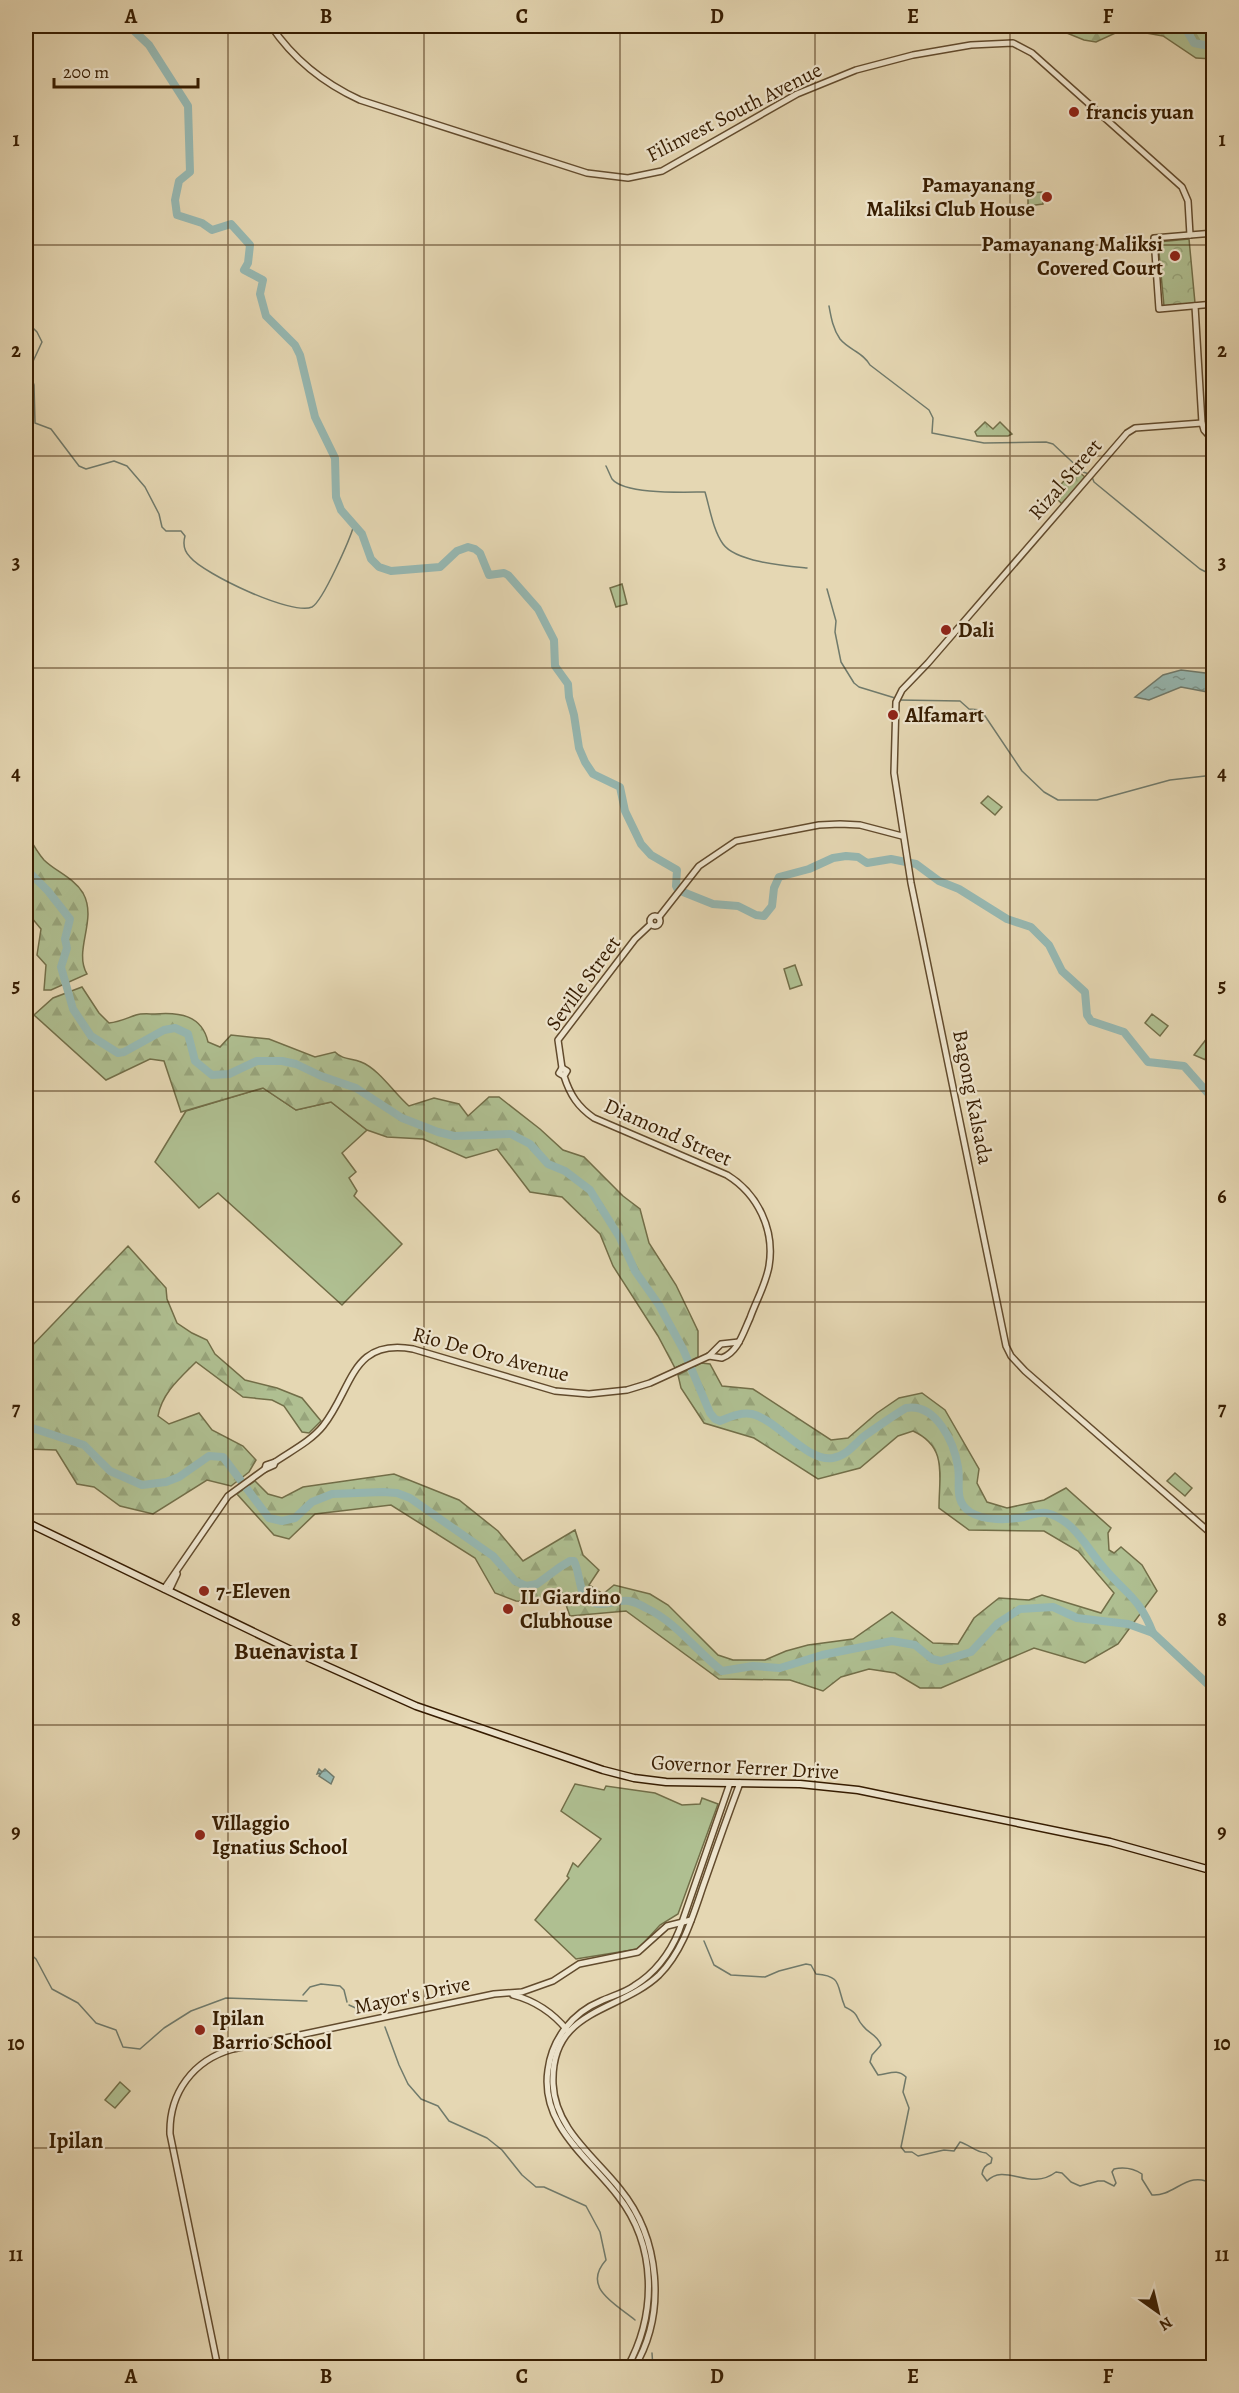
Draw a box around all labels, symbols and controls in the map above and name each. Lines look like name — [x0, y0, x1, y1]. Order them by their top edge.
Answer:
text: A — [124, 3, 138, 30]
text: B — [320, 3, 332, 30]
text: C — [516, 3, 528, 30]
text: D — [710, 3, 724, 30]
text: E — [907, 3, 919, 30]
text: F — [1103, 3, 1114, 30]
scale bar — [54, 51, 198, 89]
street label: Filinvest South Avenue — [641, 56, 827, 168]
text: 200 m — [63, 60, 109, 84]
place label: francis yuan — [1086, 98, 1194, 126]
marker: francis yuan — [1067, 105, 1081, 119]
text: 1 — [12, 126, 20, 153]
text: 1 — [1218, 126, 1226, 153]
place label: Pamayanang Maliksi Club House — [866, 171, 1035, 223]
marker: Pamayanang Maliksi Club House — [1040, 190, 1054, 204]
place label: Pamayanang Maliksi Covered Court — [981, 230, 1163, 282]
marker: Pamayanang Maliksi Covered Court — [1168, 249, 1182, 263]
text: 2 — [11, 337, 21, 364]
text: 2 — [1217, 337, 1227, 364]
street label: Rizal Street — [1022, 432, 1108, 526]
text: 3 — [12, 549, 20, 576]
text: 3 — [1218, 549, 1226, 576]
place label: Dali — [958, 616, 994, 644]
marker: Dali — [939, 623, 953, 637]
place label: Alfamart — [904, 701, 984, 729]
marker: Alfamart — [886, 708, 900, 722]
text: 4 — [11, 760, 21, 787]
text: 4 — [1217, 760, 1227, 787]
street label: Seville Street — [539, 930, 627, 1036]
text: 5 — [12, 972, 20, 999]
text: 5 — [1218, 972, 1226, 999]
street label: Bagong Kalsada — [946, 1027, 1000, 1167]
street label: Diamond Street — [600, 1091, 736, 1173]
text: 6 — [11, 1183, 21, 1210]
text: 6 — [1217, 1183, 1227, 1210]
street label: Rio De Oro Avenue — [410, 1320, 572, 1388]
text: 7 — [12, 1395, 21, 1422]
text: 7 — [1218, 1395, 1227, 1422]
place label: 7-Eleven — [216, 1577, 291, 1605]
place label: IL Giardino Clubhouse — [520, 1583, 621, 1635]
marker: 7-Eleven — [197, 1584, 211, 1598]
marker: IL Giardino Clubhouse — [501, 1602, 515, 1616]
text: 8 — [11, 1606, 21, 1633]
text: 8 — [1217, 1606, 1227, 1633]
district label: Buenavista I — [234, 1635, 358, 1667]
street label: Governor Ferrer Drive — [650, 1748, 840, 1786]
place label: Villaggio Ignatius School — [211, 1809, 348, 1861]
text: 9 — [11, 1818, 21, 1845]
text: 9 — [1217, 1818, 1227, 1845]
marker: Villaggio Ignatius School — [193, 1828, 207, 1842]
street label: Mayor's Drive — [351, 1969, 473, 2021]
place label: Ipilan Barrio School — [212, 2004, 332, 2056]
marker: Ipilan Barrio School — [193, 2023, 207, 2037]
text: 10 — [7, 2030, 25, 2057]
text: 10 — [1213, 2030, 1231, 2057]
district label: Ipilan — [49, 2126, 103, 2156]
text: 11 — [9, 2241, 23, 2268]
text: 11 — [1215, 2241, 1229, 2268]
north arrow — [1128, 2282, 1188, 2342]
text: N — [1155, 2311, 1177, 2336]
text: A — [124, 2363, 138, 2390]
text: B — [320, 2363, 332, 2390]
text: C — [516, 2363, 528, 2390]
text: D — [710, 2363, 724, 2390]
text: E — [907, 2363, 919, 2390]
text: F — [1103, 2363, 1114, 2390]

